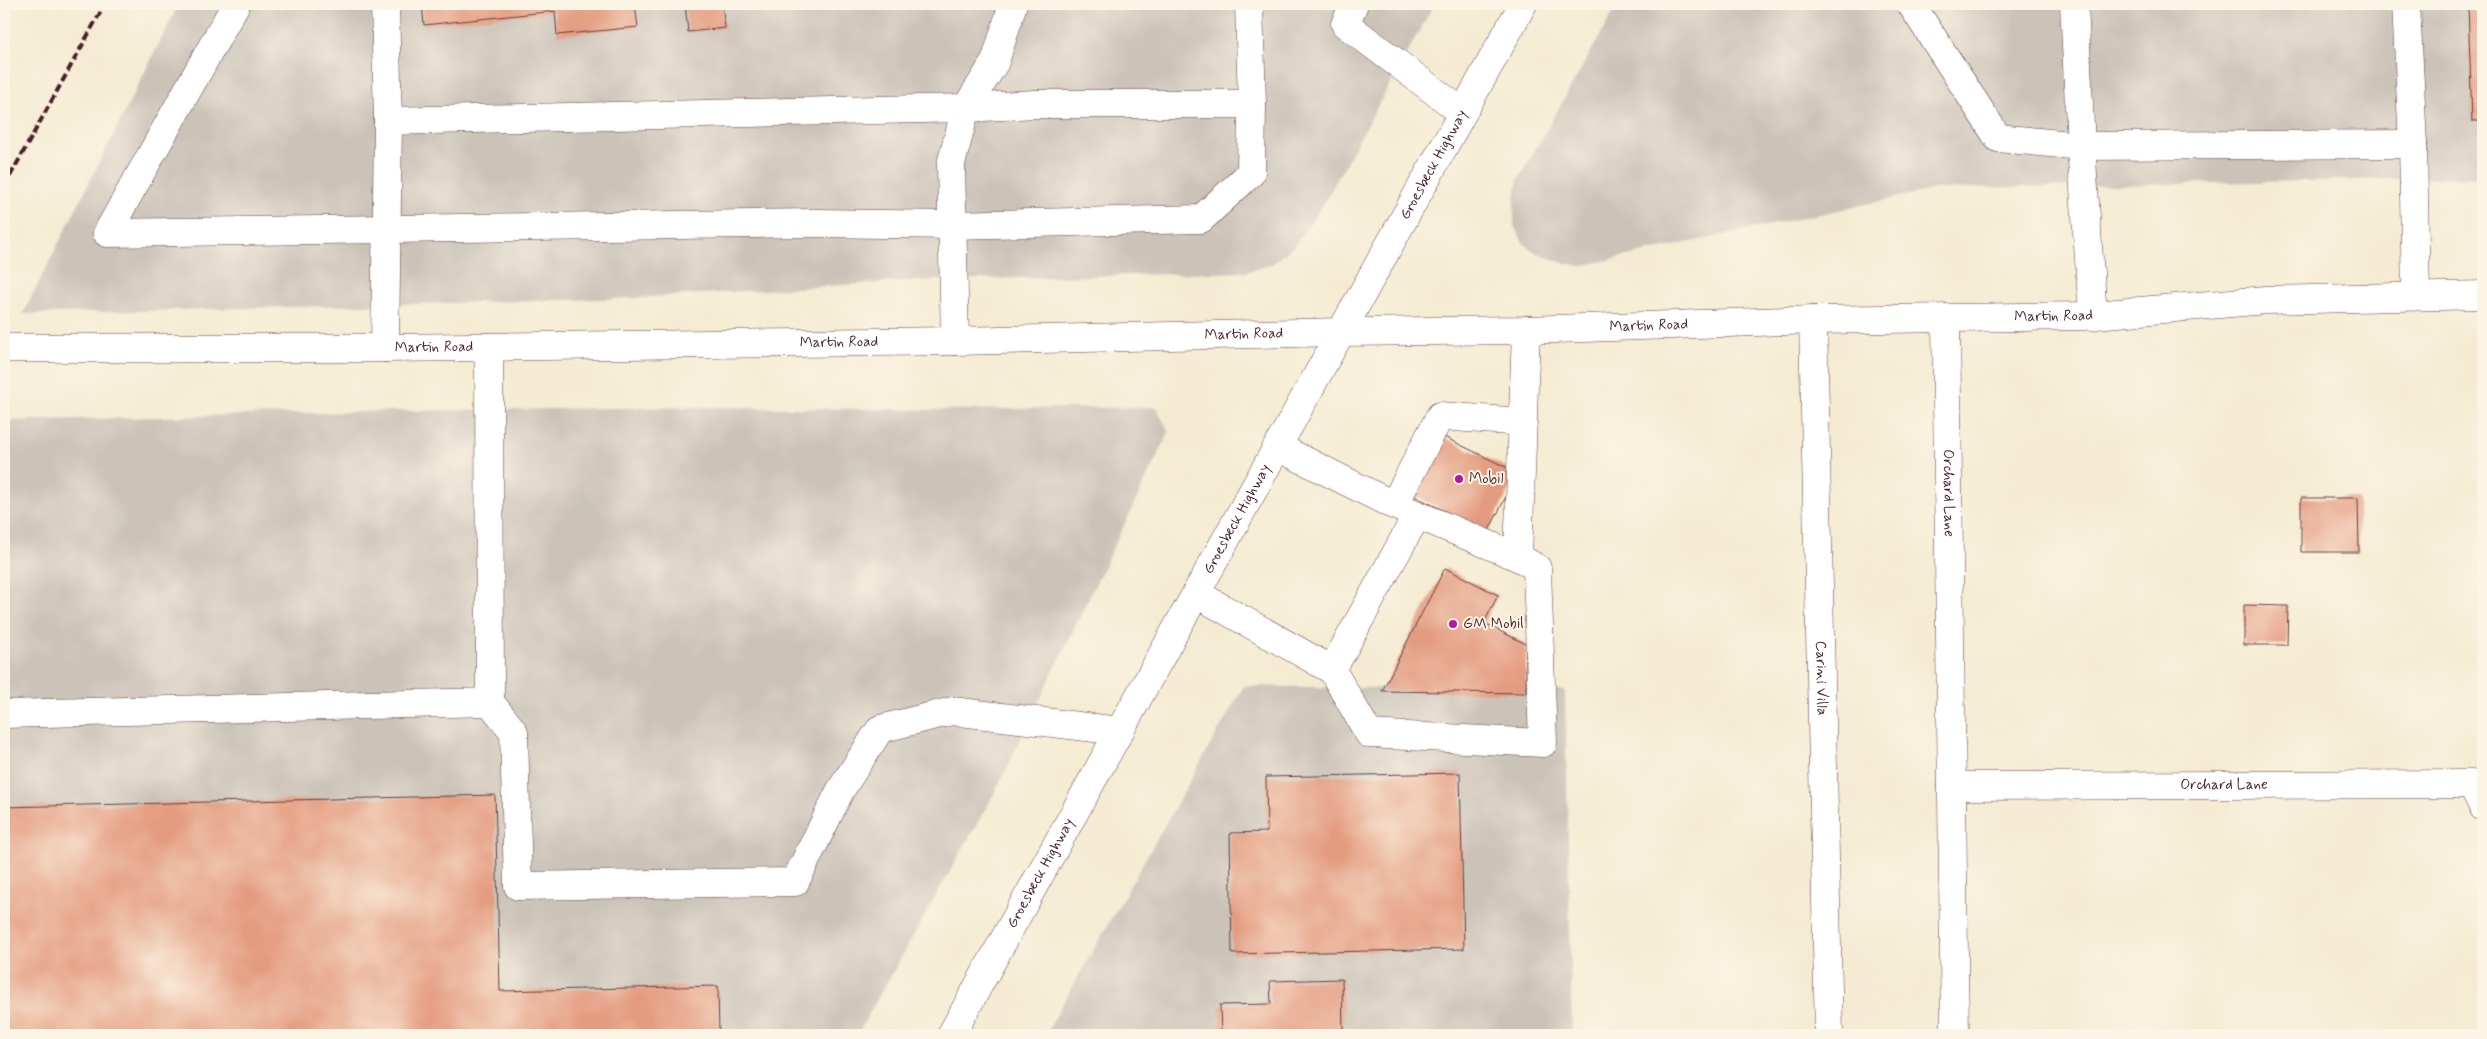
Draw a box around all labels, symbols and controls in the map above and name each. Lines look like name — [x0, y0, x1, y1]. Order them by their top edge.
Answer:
street label: Groesbeck Highway — [1395, 106, 1472, 224]
street label: Martin Road — [2014, 305, 2094, 327]
street label: Martin Road — [1609, 314, 1688, 337]
street label: Martin Road — [1204, 323, 1283, 345]
street label: Martin Road — [799, 332, 878, 353]
street label: Martin Road — [395, 337, 473, 358]
street label: Orchard Lane — [1938, 449, 1959, 537]
street label: Groesbeck Highway — [1199, 461, 1276, 578]
place label: Mobil — [1469, 469, 1504, 489]
marker: Mobil — [1453, 473, 1465, 485]
place label: GM Mobil — [1463, 614, 1524, 634]
marker: GM Mobil — [1447, 618, 1459, 630]
street label: Carini Villa — [1810, 640, 1832, 715]
street label: Orchard Lane — [2180, 775, 2268, 795]
street label: Groesbeck Highway — [1002, 815, 1079, 932]

